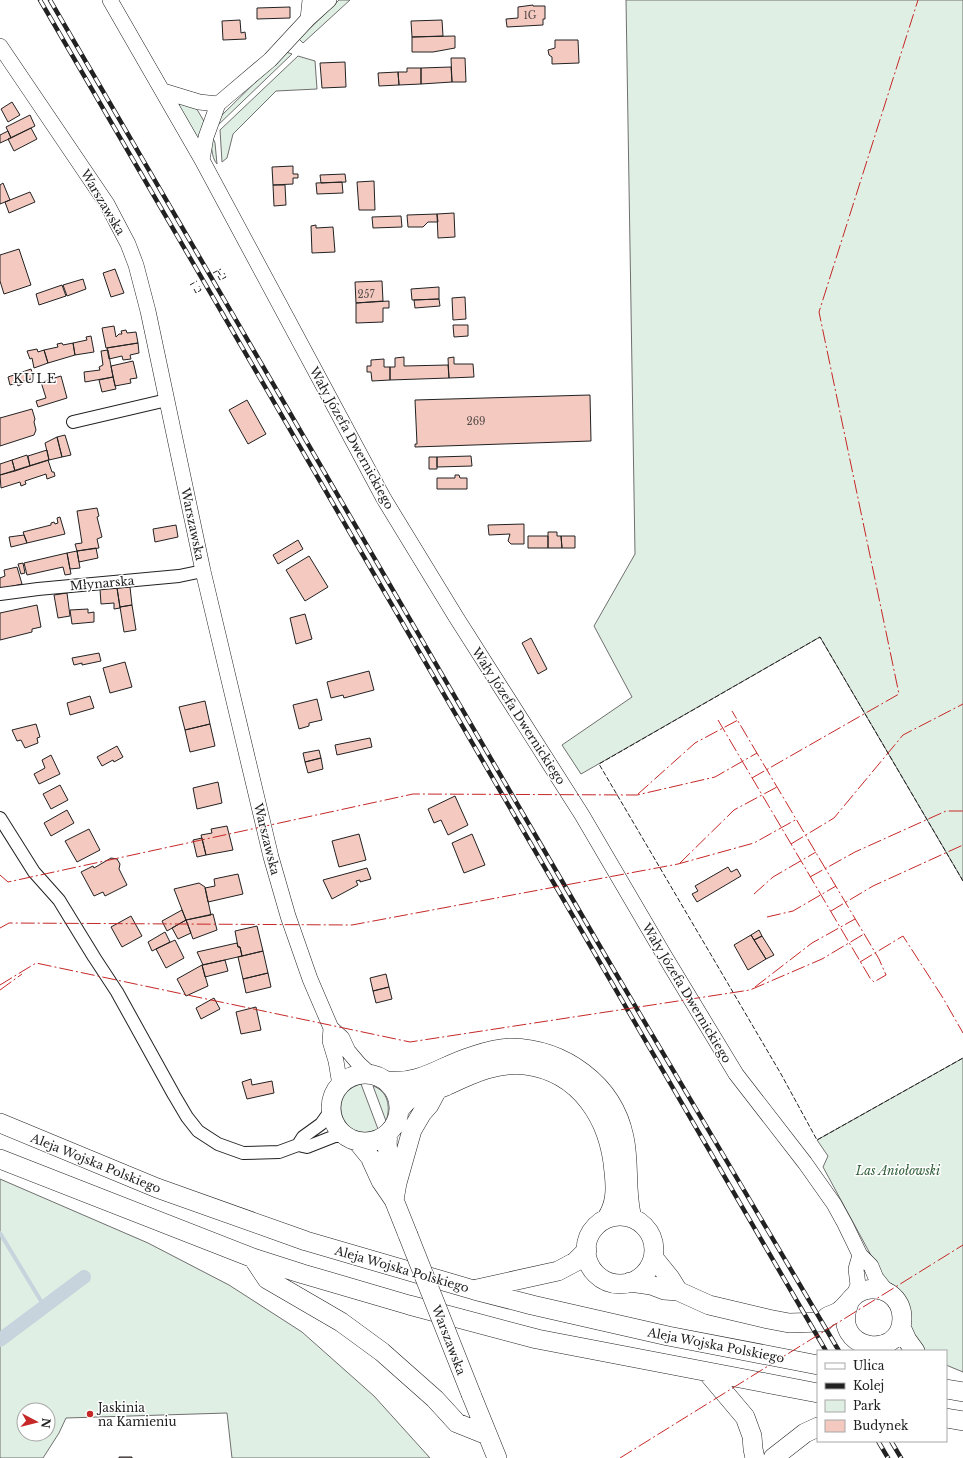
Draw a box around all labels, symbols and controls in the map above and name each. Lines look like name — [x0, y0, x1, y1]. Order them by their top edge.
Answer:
house number: 1G — [523, 9, 537, 22]
street label: Warszawska — [77, 166, 129, 238]
house number: 257 — [358, 288, 375, 301]
street label: Wały Józefa Dwernickiego — [306, 363, 397, 512]
district label: KULE — [13, 370, 57, 387]
house number: 269 — [466, 415, 486, 428]
street label: Warszawska — [178, 485, 208, 562]
street label: Młynarska — [69, 573, 135, 593]
street label: Wały Józefa Dwernickiego — [469, 644, 569, 787]
street label: Warszawska — [251, 801, 283, 877]
street label: Wały Józefa Dwernickiego — [639, 920, 735, 1066]
street label: Aleja Wojska Polskiego — [28, 1130, 163, 1196]
park label: Las Aniołowski — [855, 1163, 941, 1178]
street label: Aleja Wojska Polskiego — [332, 1242, 471, 1295]
street label: Warszawska — [428, 1302, 469, 1377]
street label: Aleja Wojska Polskiego — [645, 1324, 786, 1366]
legend — [817, 1350, 947, 1442]
text: Ulica — [853, 1358, 885, 1373]
text: Kolej — [853, 1378, 884, 1393]
text: Park — [853, 1398, 881, 1413]
place label: Jaskinia na Kamieniu — [96, 1400, 176, 1429]
north arrow — [16, 1402, 56, 1442]
marker: Jaskinia na Kamieniu — [85, 1409, 95, 1419]
text: N — [38, 1417, 54, 1430]
text: Budynek — [853, 1418, 909, 1433]

